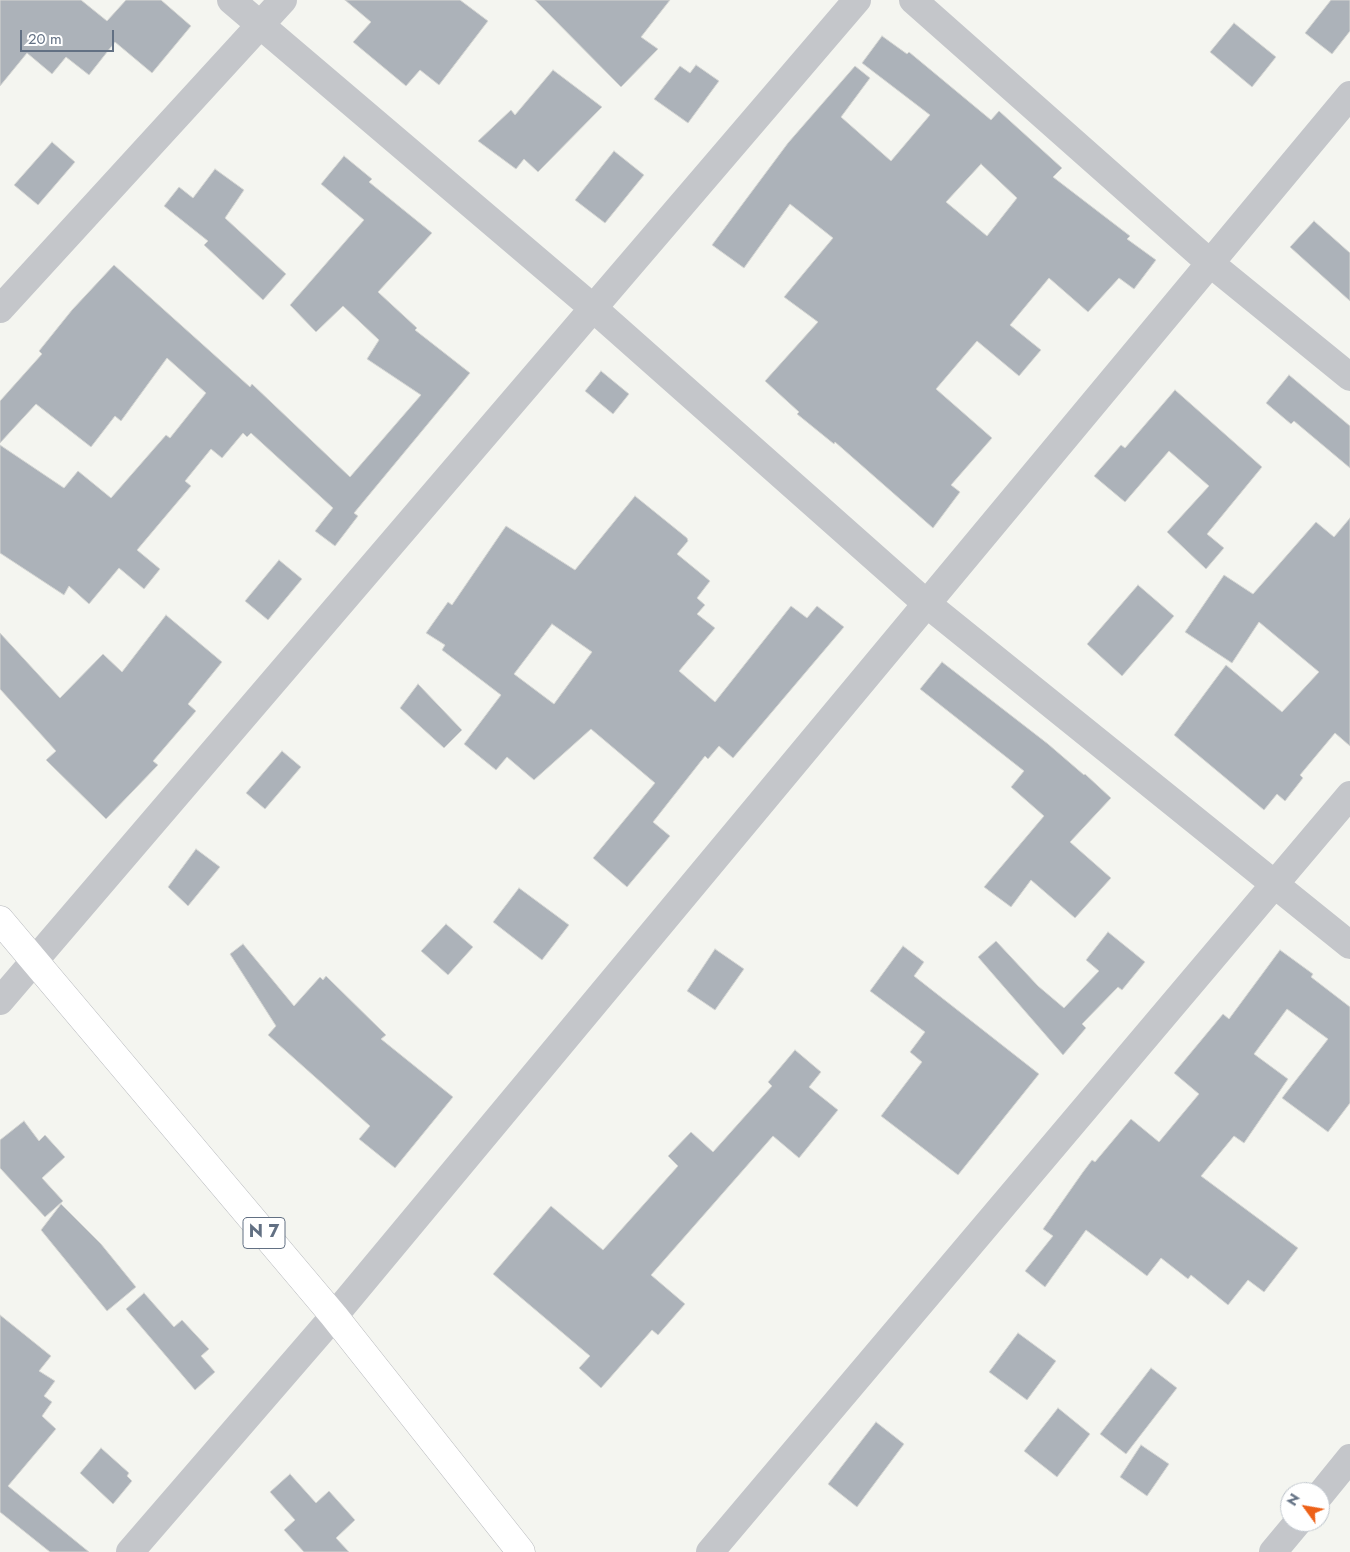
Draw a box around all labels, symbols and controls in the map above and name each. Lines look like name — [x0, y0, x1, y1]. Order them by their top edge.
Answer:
scale bar — [22, 20, 116, 52]
text: 20 m — [28, 28, 62, 50]
road number: N 7 — [243, 1218, 285, 1248]
north arrow — [1280, 1482, 1330, 1532]
text: N — [1282, 1490, 1305, 1510]

